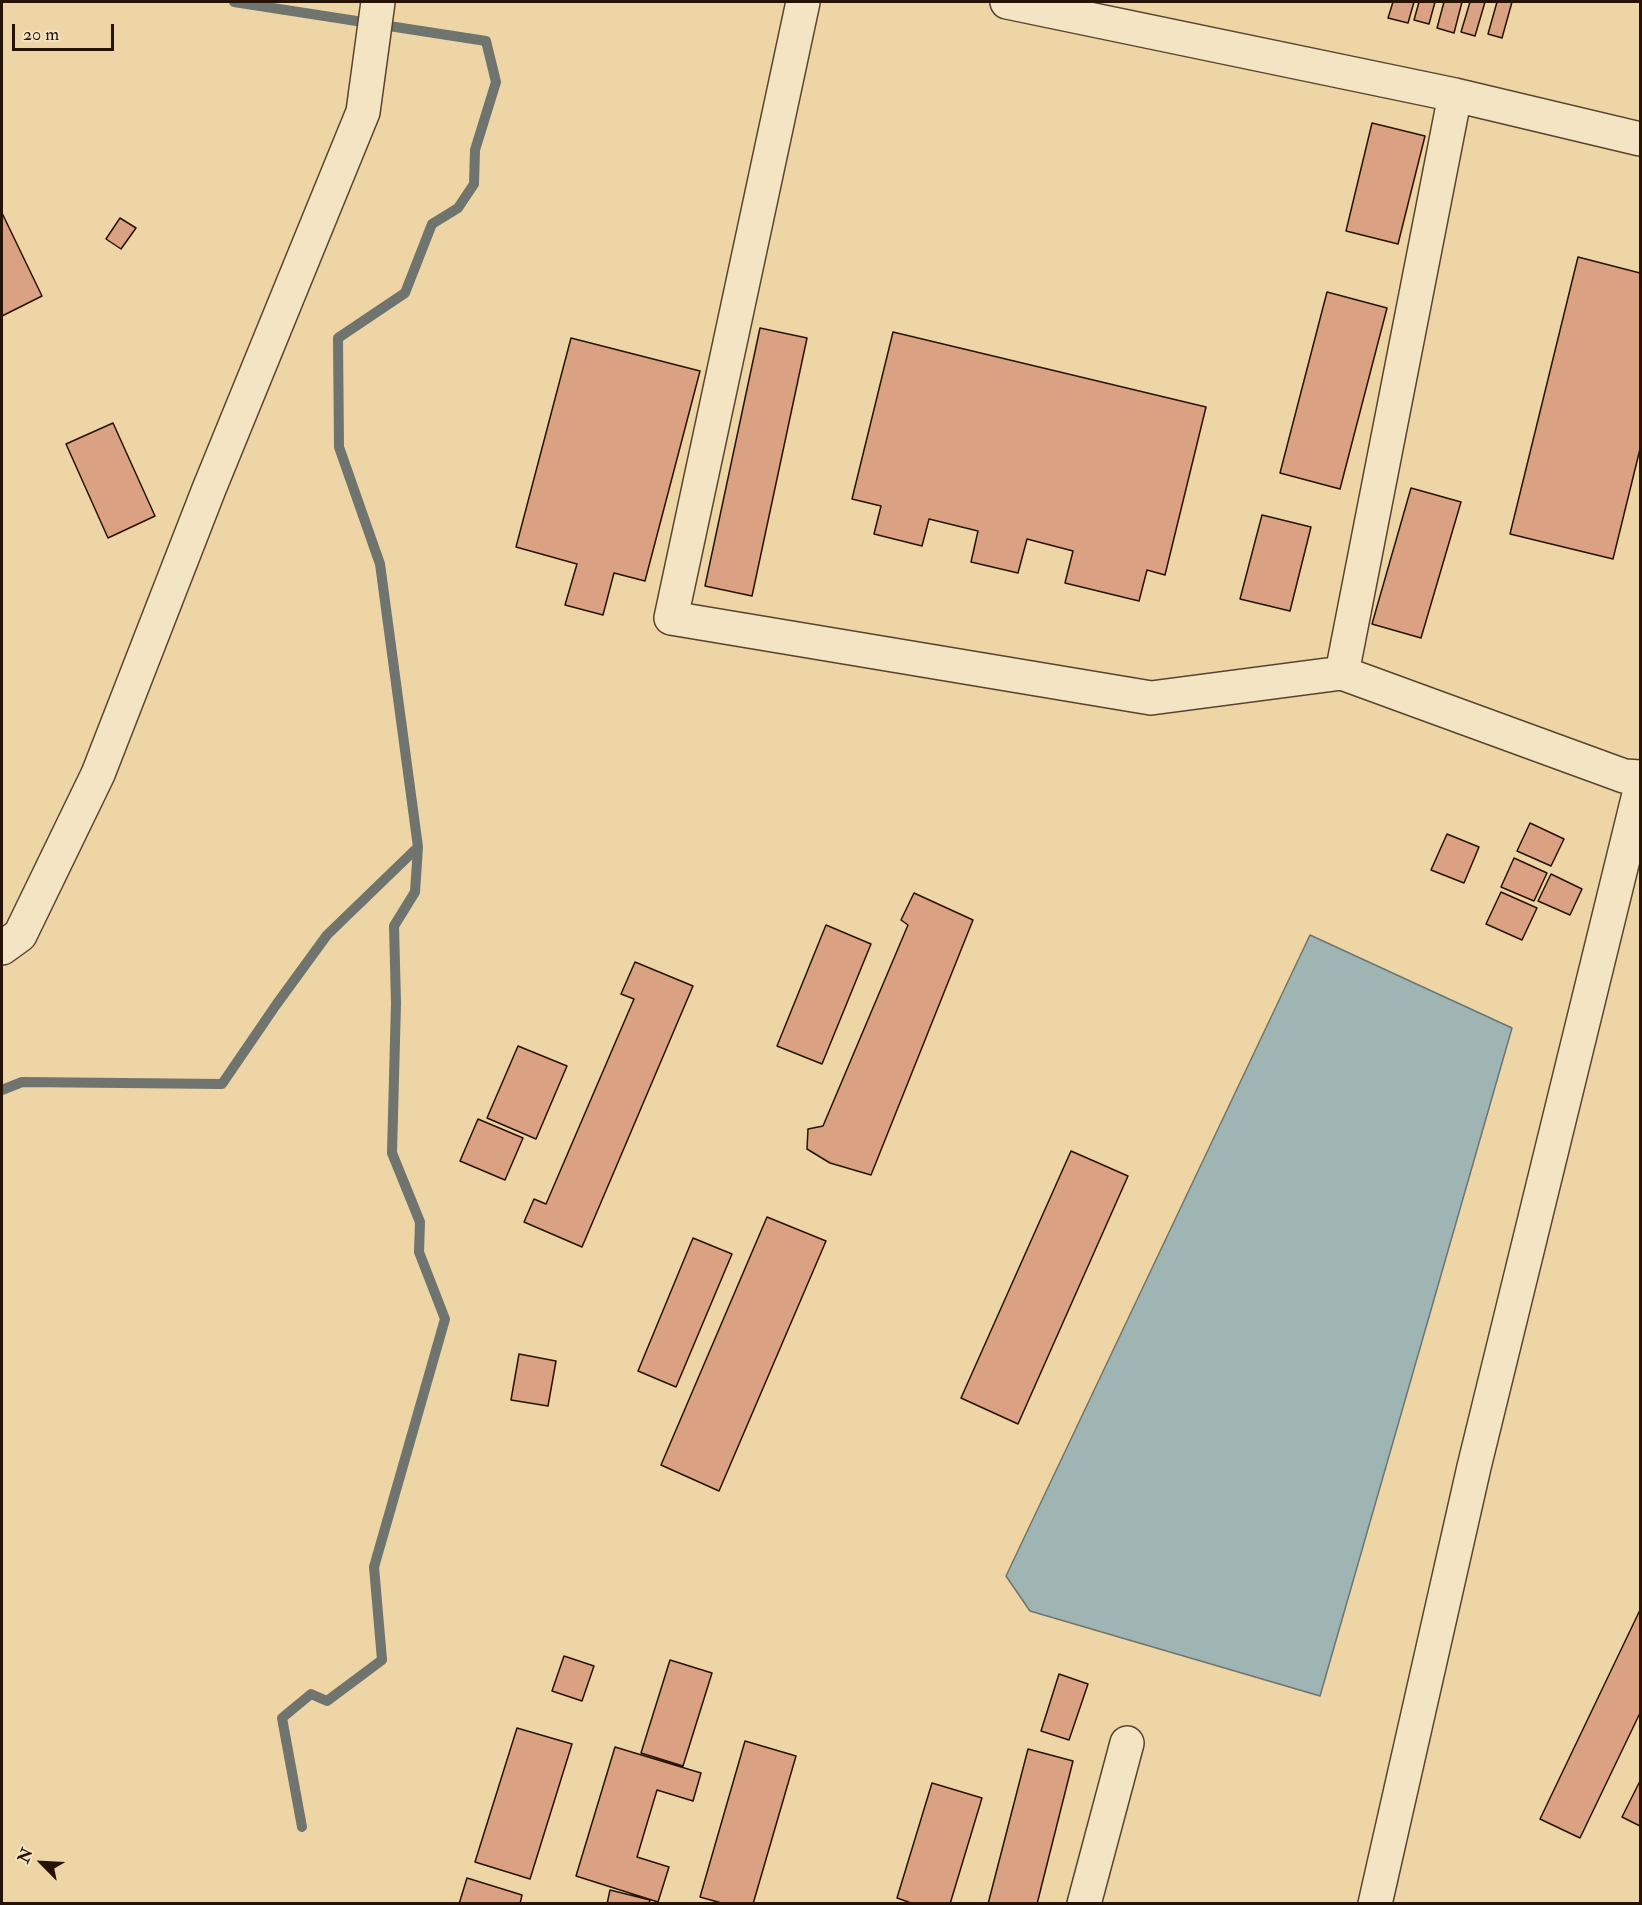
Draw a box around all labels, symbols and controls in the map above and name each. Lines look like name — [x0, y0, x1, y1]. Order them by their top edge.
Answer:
scale bar — [15, 12, 117, 50]
text: 20 m — [23, 23, 59, 46]
north arrow — [12, 1833, 72, 1893]
text: N — [14, 1845, 38, 1866]

